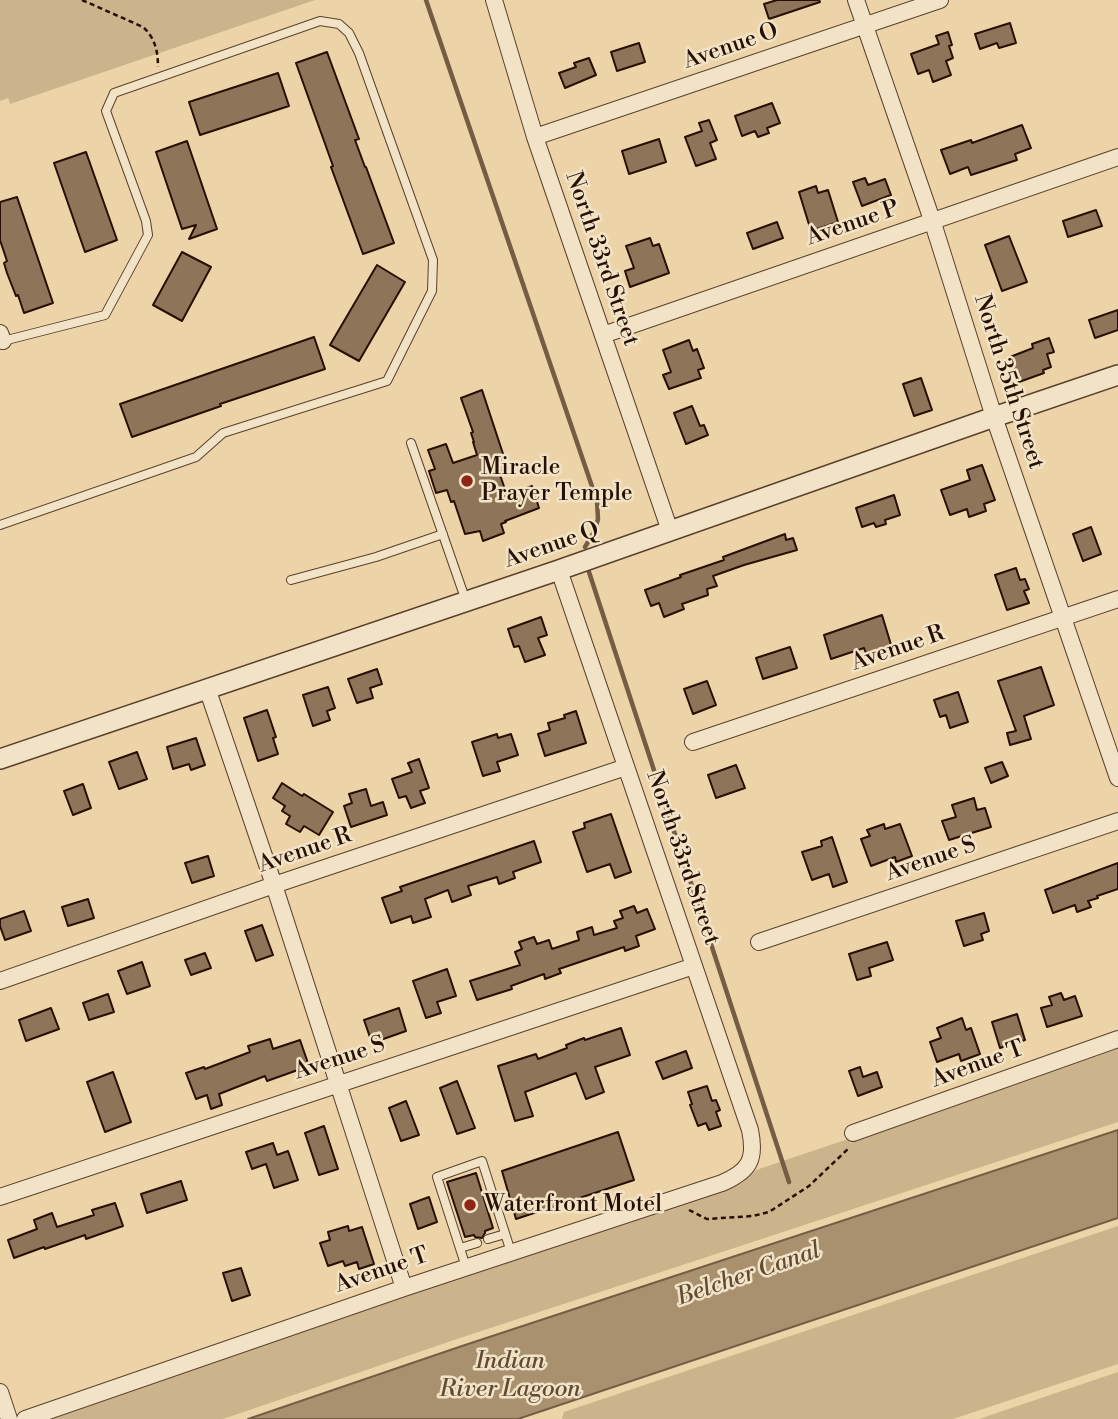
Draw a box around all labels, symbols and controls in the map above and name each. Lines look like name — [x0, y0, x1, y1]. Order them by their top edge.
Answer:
street label: Avenue O — [680, 18, 782, 76]
street label: North 33rd Street — [558, 168, 644, 350]
street label: Avenue P — [803, 195, 903, 253]
street label: North 35th Street — [967, 291, 1049, 473]
place label: Miracle Prayer Temple — [481, 454, 633, 508]
marker: Miracle Prayer Temple — [459, 473, 475, 489]
street label: Avenue Q — [501, 517, 603, 575]
street label: Avenue R — [848, 620, 948, 678]
street label: North 33rd Street — [639, 767, 725, 949]
street label: Avenue R — [255, 822, 355, 880]
street label: Avenue S — [882, 832, 980, 888]
street label: Avenue S — [291, 1031, 389, 1087]
street label: Avenue T — [928, 1035, 1028, 1095]
place label: Waterfront Motel — [484, 1191, 662, 1219]
marker: Waterfront Motel — [462, 1197, 478, 1213]
water label: Belcher Canal — [673, 1237, 825, 1313]
street label: Avenue T — [332, 1242, 432, 1300]
water label: Indian River Lagoon — [439, 1348, 581, 1404]

